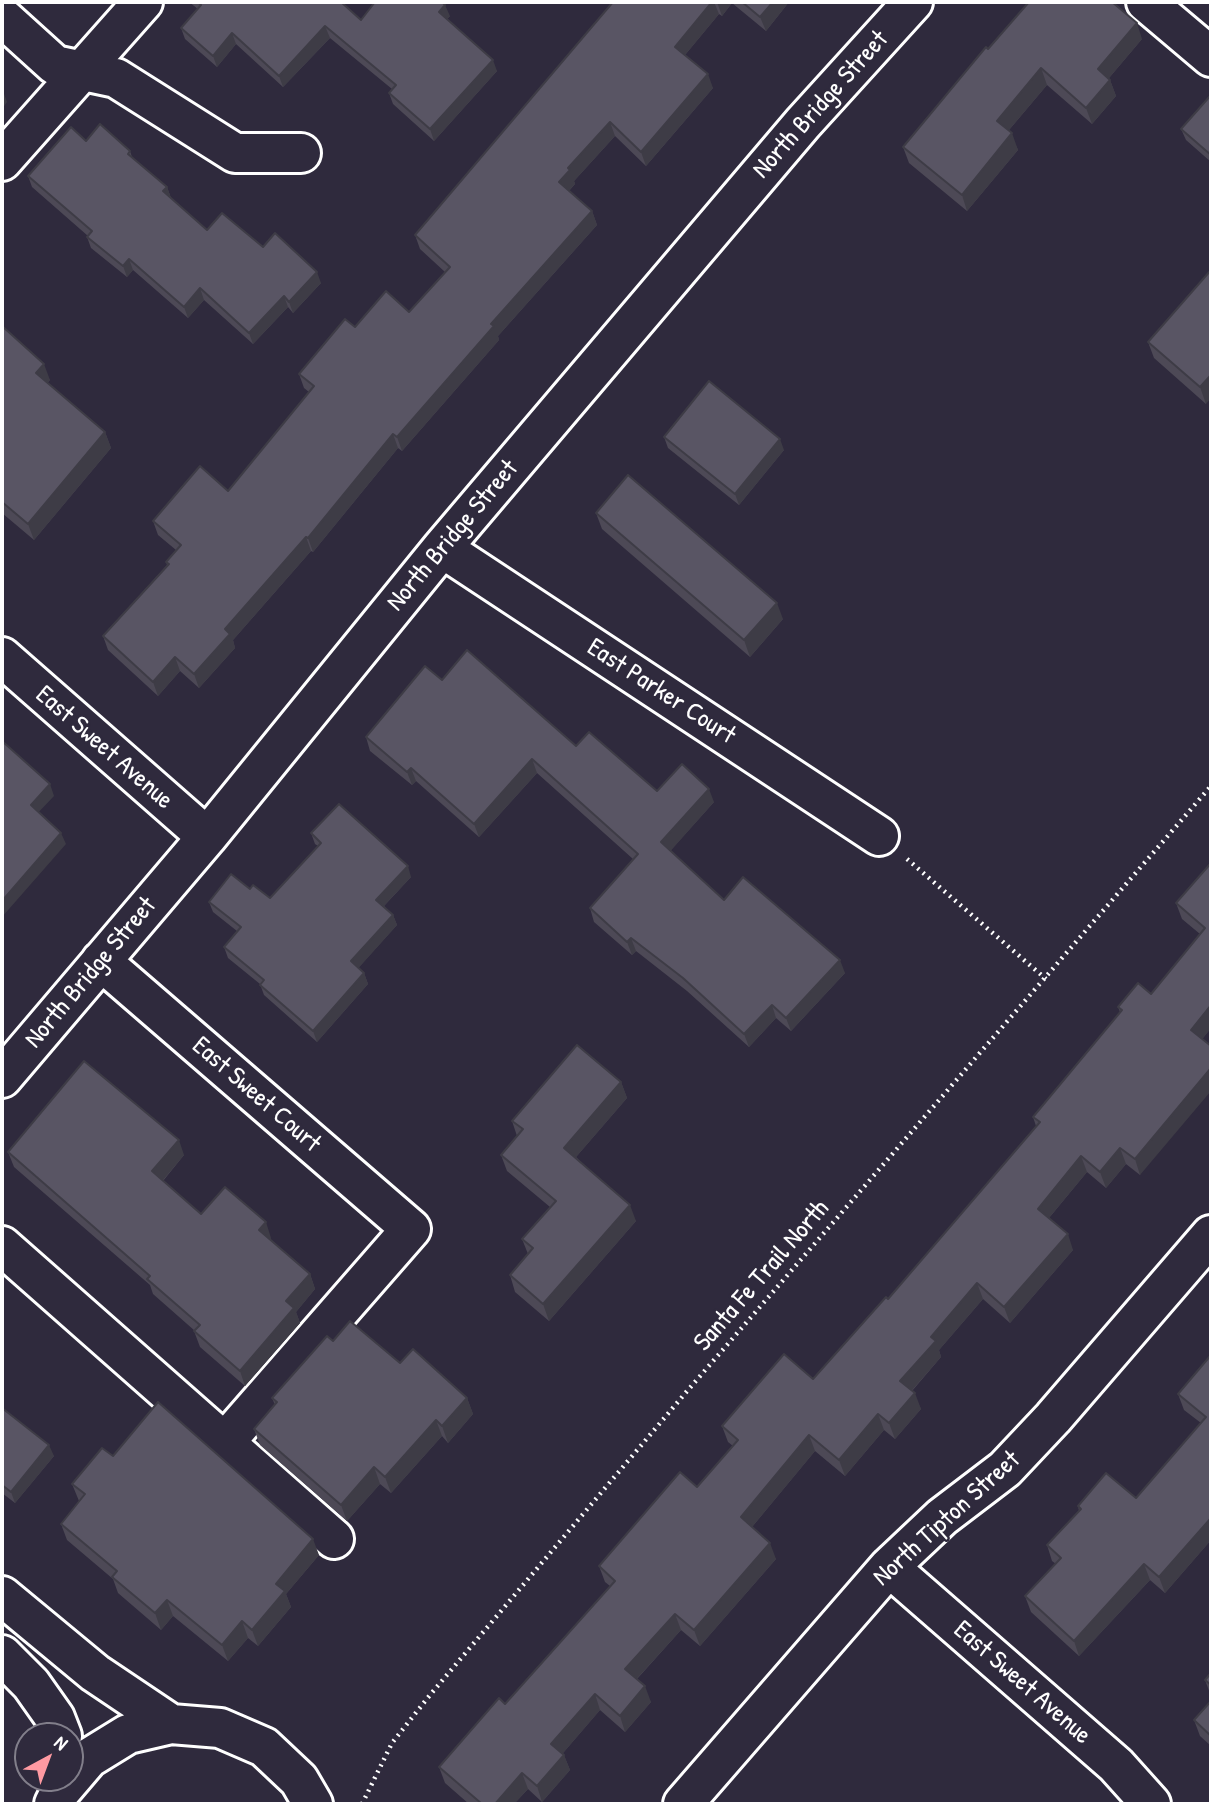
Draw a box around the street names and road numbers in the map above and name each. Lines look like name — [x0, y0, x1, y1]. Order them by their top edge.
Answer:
street label: North Bridge Street — [747, 25, 895, 185]
street label: North Bridge Street — [381, 454, 525, 618]
street label: East Parker Court — [581, 632, 741, 752]
street label: East Sweet Avenue — [29, 680, 179, 816]
street label: North Bridge Street — [19, 891, 163, 1055]
street label: East Sweet Court — [185, 1031, 327, 1159]
street label: Santa Fe Trail North — [688, 1194, 836, 1358]
street label: North Tipton Street — [867, 1445, 1027, 1593]
street label: East Sweet Avenue — [947, 1615, 1097, 1751]

